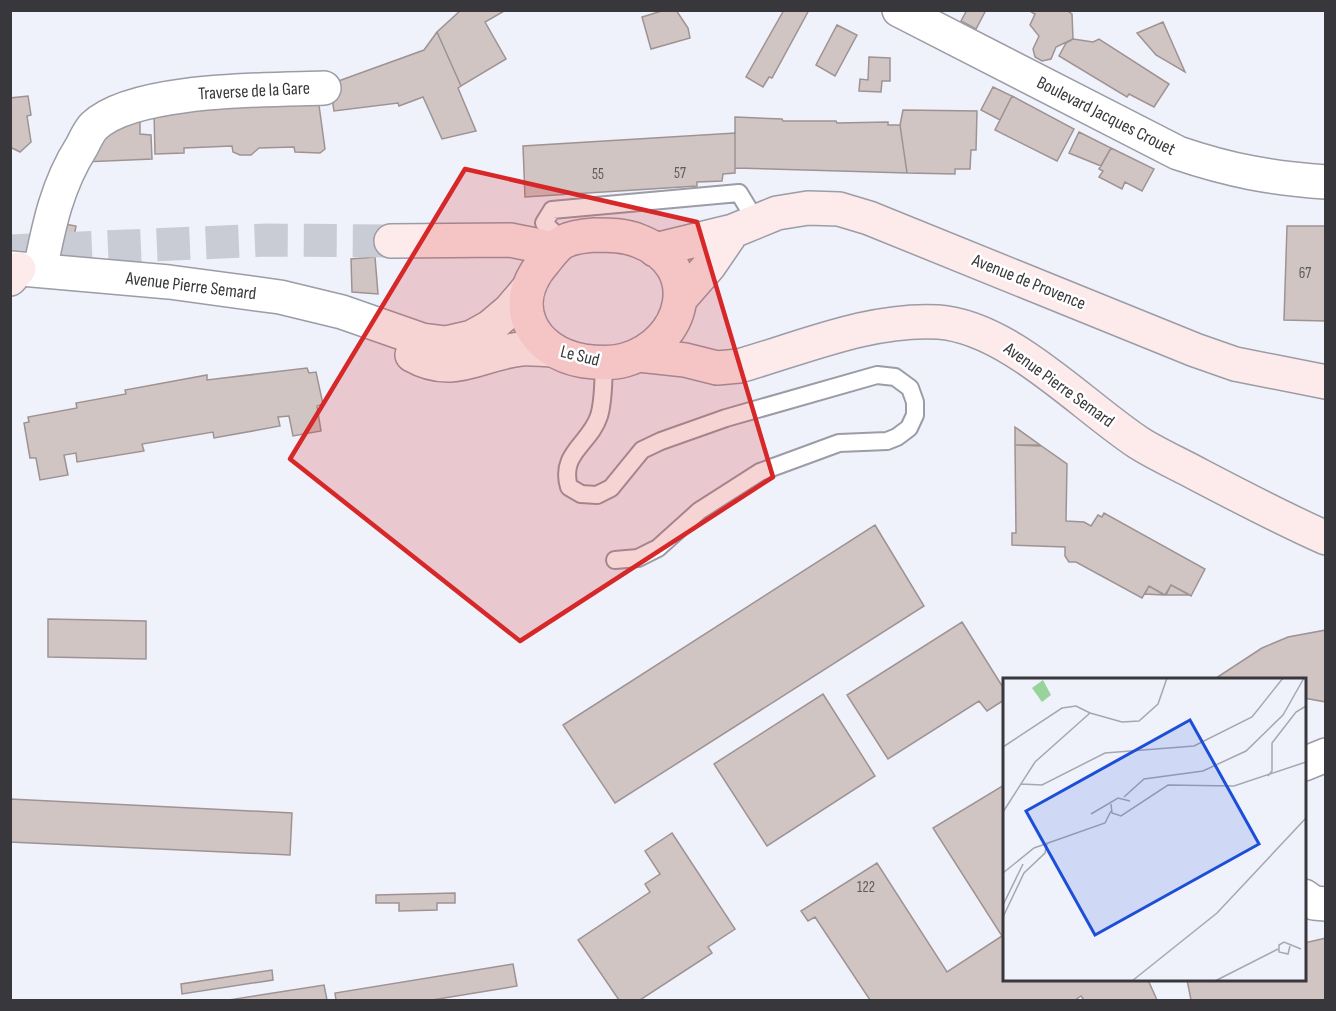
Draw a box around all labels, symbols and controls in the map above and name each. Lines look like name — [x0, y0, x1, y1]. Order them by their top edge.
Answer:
street label: Boulevard Jacques Crouet — [1033, 72, 1179, 160]
street label: Traverse de la Gare — [198, 78, 310, 104]
house number: 57 — [674, 164, 686, 183]
house number: 55 — [592, 165, 604, 184]
street label: Avenue de Provence — [968, 249, 1089, 314]
house number: 67 — [1299, 264, 1311, 283]
street label: Avenue Pierre Semard — [124, 267, 257, 304]
street label: Avenue Pierre Semard — [999, 337, 1118, 432]
street label: Le Sud — [558, 341, 602, 371]
inset map — [1003, 678, 1306, 981]
house number: 122 — [857, 878, 875, 897]

